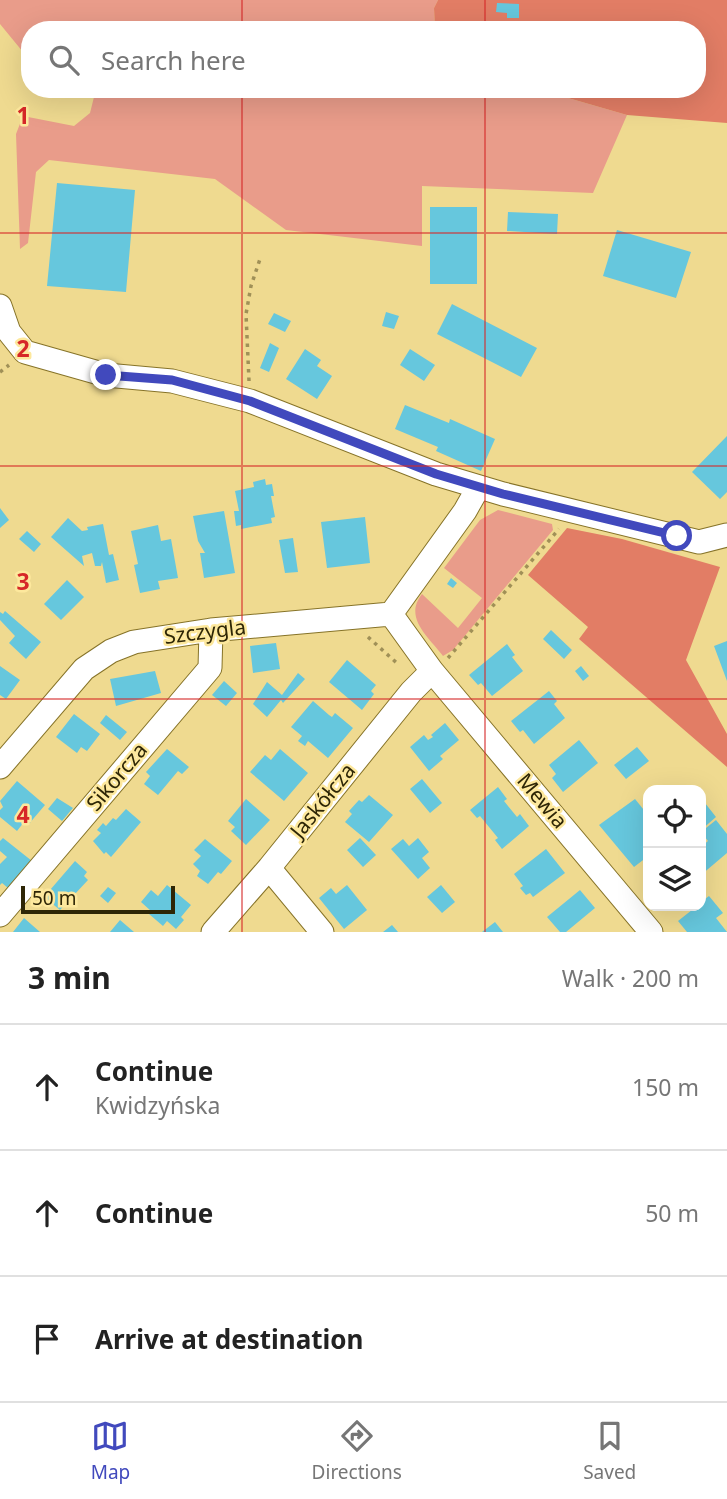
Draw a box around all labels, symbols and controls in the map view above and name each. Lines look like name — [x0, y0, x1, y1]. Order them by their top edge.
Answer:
search box — [21, 21, 706, 98]
icon: search — [45, 41, 83, 79]
text: Search here — [101, 42, 246, 78]
text: 1 — [16, 99, 30, 131]
text: 2 — [16, 332, 30, 364]
route end — [90, 359, 121, 390]
route start — [661, 520, 692, 551]
text: 3 — [16, 565, 30, 597]
street label: Szczygla — [162, 612, 247, 650]
street label: Sikorcza — [80, 736, 153, 816]
street label: Jaskółcza — [282, 757, 361, 845]
street label: Mewia — [511, 767, 574, 834]
map controls — [643, 785, 706, 911]
button: locate — [643, 785, 706, 848]
text: 4 — [16, 798, 30, 830]
button: layers — [643, 848, 706, 911]
scale bar — [21, 883, 175, 915]
text: 50 m — [32, 885, 76, 911]
text: 3 min — [28, 957, 111, 998]
text: Walk · 200 m — [562, 962, 699, 994]
text: Continue — [95, 1053, 213, 1089]
icon: ahead — [28, 1068, 66, 1106]
text: 150 m — [632, 1071, 699, 1103]
text: Kwidzyńska — [95, 1089, 220, 1121]
icon: ahead — [28, 1194, 66, 1232]
text: Continue — [95, 1195, 213, 1231]
text: 50 m — [645, 1197, 699, 1229]
icon: arrive — [28, 1320, 66, 1358]
text: Arrive at destination — [95, 1321, 364, 1357]
tab: Map — [91, 1417, 130, 1485]
tab: Directions — [312, 1417, 402, 1485]
tab: Saved — [583, 1417, 636, 1485]

